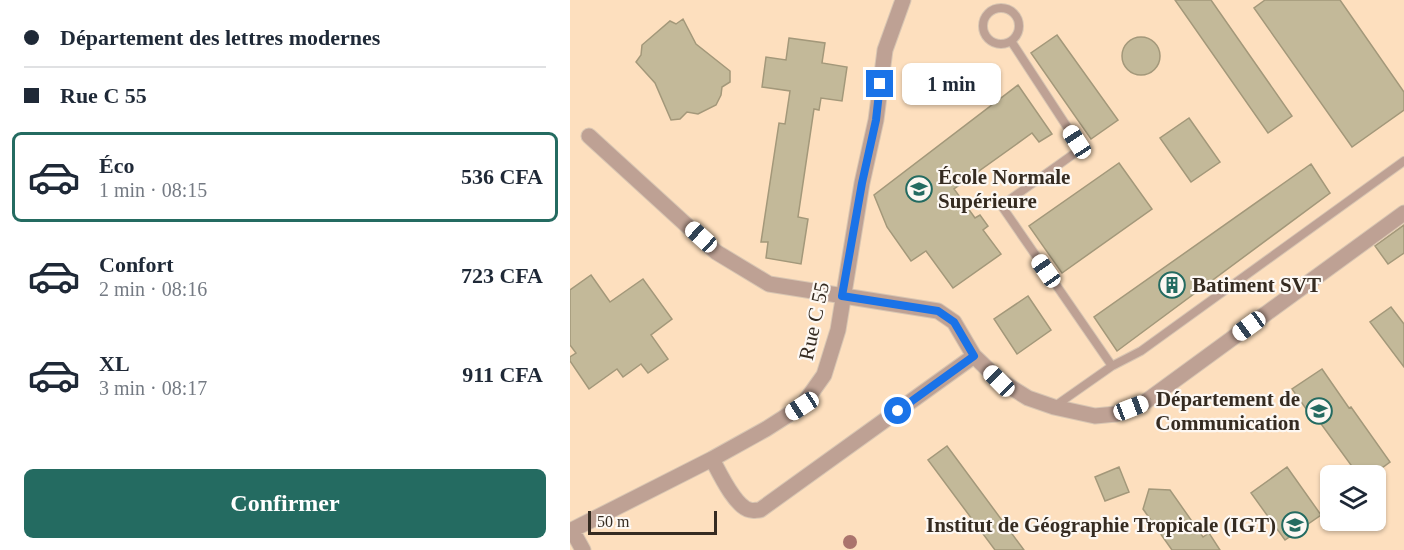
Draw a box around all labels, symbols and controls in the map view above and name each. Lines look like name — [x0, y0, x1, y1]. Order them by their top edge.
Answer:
text: Département des lettres modernes — [60, 25, 380, 50]
callout: 1 min — [901, 63, 1000, 105]
route end — [866, 70, 893, 97]
text: 1 min — [927, 73, 976, 95]
text: Rue C 55 — [60, 83, 147, 108]
car — [1060, 122, 1094, 162]
icon: car — [27, 150, 81, 204]
text: Éco — [99, 153, 134, 178]
text: 536 CFA — [461, 164, 543, 189]
place label: École Normale Supérieure — [938, 165, 1070, 213]
school or university icon: École Normale Supérieure — [904, 174, 934, 204]
text: 1 min · 08:15 — [99, 179, 207, 201]
car — [682, 218, 720, 256]
icon: car — [27, 249, 81, 303]
car — [1028, 251, 1064, 291]
text: Confort — [99, 252, 174, 277]
text: 723 CFA — [461, 263, 543, 288]
building icon: Batiment SVT — [1157, 270, 1187, 300]
place label: Batiment SVT — [1192, 273, 1321, 297]
text: 2 min · 08:16 — [99, 278, 207, 300]
street label: Rue C 55 — [794, 280, 834, 362]
car — [1229, 308, 1269, 344]
icon: car — [27, 348, 81, 402]
text: XL — [99, 351, 130, 376]
text: 911 CFA — [462, 362, 543, 387]
car — [980, 362, 1018, 400]
text: 3 min · 08:17 — [99, 377, 207, 399]
place label: Département de Communication — [1155, 387, 1300, 435]
car — [782, 389, 822, 423]
car — [1111, 393, 1151, 423]
school or university icon: Département de Communication — [1304, 396, 1334, 426]
route start — [884, 397, 911, 424]
map controls — [1320, 465, 1386, 531]
button: layers — [1320, 465, 1386, 531]
button: Confirmer — [24, 469, 546, 538]
scale bar — [588, 508, 717, 536]
school or university icon: Institut de Géographie Tropicale (IGT) — [1280, 510, 1310, 540]
text: 50 m — [597, 513, 629, 530]
place label: Institut de Géographie Tropicale (IGT) — [926, 513, 1276, 537]

